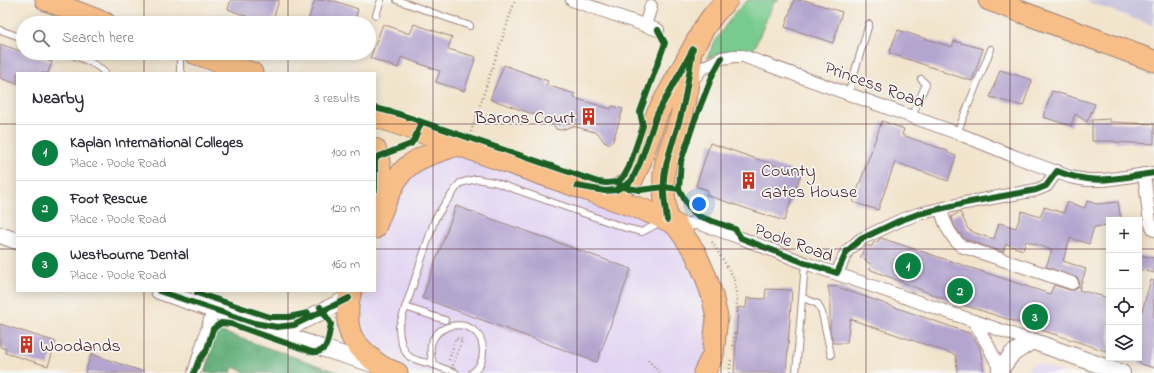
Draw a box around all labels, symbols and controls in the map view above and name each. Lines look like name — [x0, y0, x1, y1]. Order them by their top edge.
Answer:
search box — [16, 16, 376, 60]
icon: search — [30, 27, 52, 49]
text: Search here — [62, 27, 134, 49]
street label: Princess Road — [820, 56, 928, 116]
text: Nearby — [32, 86, 84, 111]
text: 3 results — [314, 89, 360, 108]
place label: Barons Court — [474, 106, 575, 132]
building icon: Barons Court — [578, 107, 598, 127]
text: Kaplan International Colleges — [70, 132, 243, 154]
text: 1 — [43, 143, 47, 162]
text: 100 m — [331, 143, 360, 162]
text: Place · Poole Road — [70, 154, 166, 173]
place label: County Gates House — [761, 159, 858, 206]
building icon: County Gates House — [738, 170, 758, 190]
text: Foot Rescue — [70, 188, 147, 210]
your location — [689, 194, 709, 214]
text: 2 — [42, 199, 48, 218]
text: 120 m — [330, 199, 360, 218]
text: Place · Poole Road — [70, 210, 166, 229]
map controls — [1106, 217, 1142, 361]
button: + — [1106, 217, 1142, 253]
street label: Poole Road — [750, 218, 836, 270]
text: Westbourne Dental — [70, 244, 189, 266]
pin: 1 — [895, 251, 921, 281]
button: − — [1106, 253, 1142, 289]
text: 3 — [42, 255, 48, 274]
text: 160 m — [331, 255, 360, 274]
text: Place · Poole Road — [70, 266, 166, 285]
pin: 2 — [947, 276, 973, 306]
button: locate — [1106, 289, 1142, 325]
pin: 3 — [1022, 302, 1048, 332]
button: layers — [1106, 325, 1142, 361]
place label: Woodands — [40, 334, 121, 360]
building icon: Woodands — [17, 335, 37, 355]

